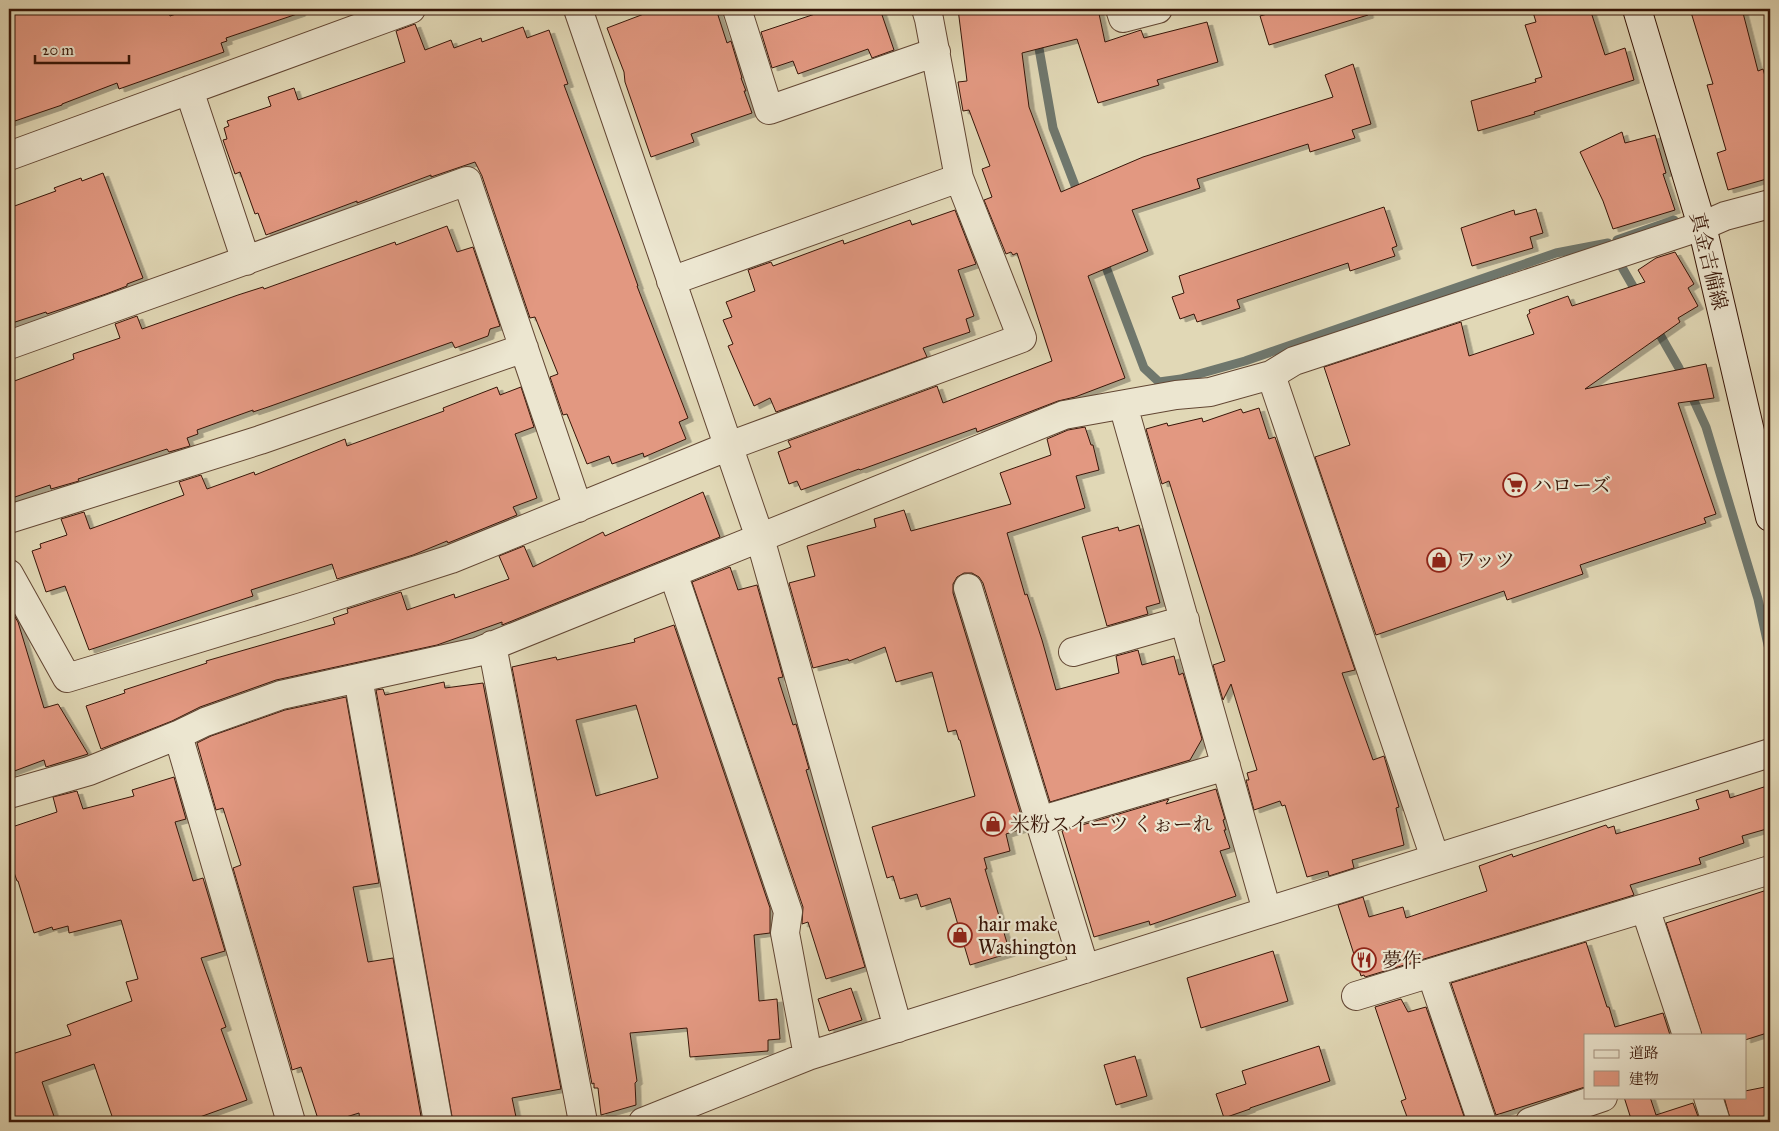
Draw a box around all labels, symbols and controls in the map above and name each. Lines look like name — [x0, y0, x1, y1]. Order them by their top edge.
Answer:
scale bar — [35, 32, 129, 64]
text: 20 m — [42, 41, 74, 59]
street label: 真金吉備線 — [1685, 210, 1733, 312]
supermarket icon: ハローズ — [1502, 472, 1528, 498]
place label: ハローズ — [1532, 473, 1611, 497]
shop icon: ワッツ — [1426, 547, 1452, 573]
place label: ワッツ — [1456, 548, 1515, 572]
shop icon: 米粉スイーツ くぉーれ — [980, 811, 1006, 837]
place label: 米粉スイーツ くぉーれ — [1010, 812, 1213, 836]
place label: hair make Washington — [978, 912, 1077, 960]
shop icon: hair make Washington — [947, 922, 973, 948]
restaurant icon: 夢作 — [1351, 947, 1377, 973]
place label: 夢作 — [1382, 948, 1422, 972]
legend — [1584, 1034, 1746, 1098]
text: 道路 — [1629, 1044, 1659, 1062]
text: 建物 — [1629, 1070, 1659, 1088]

